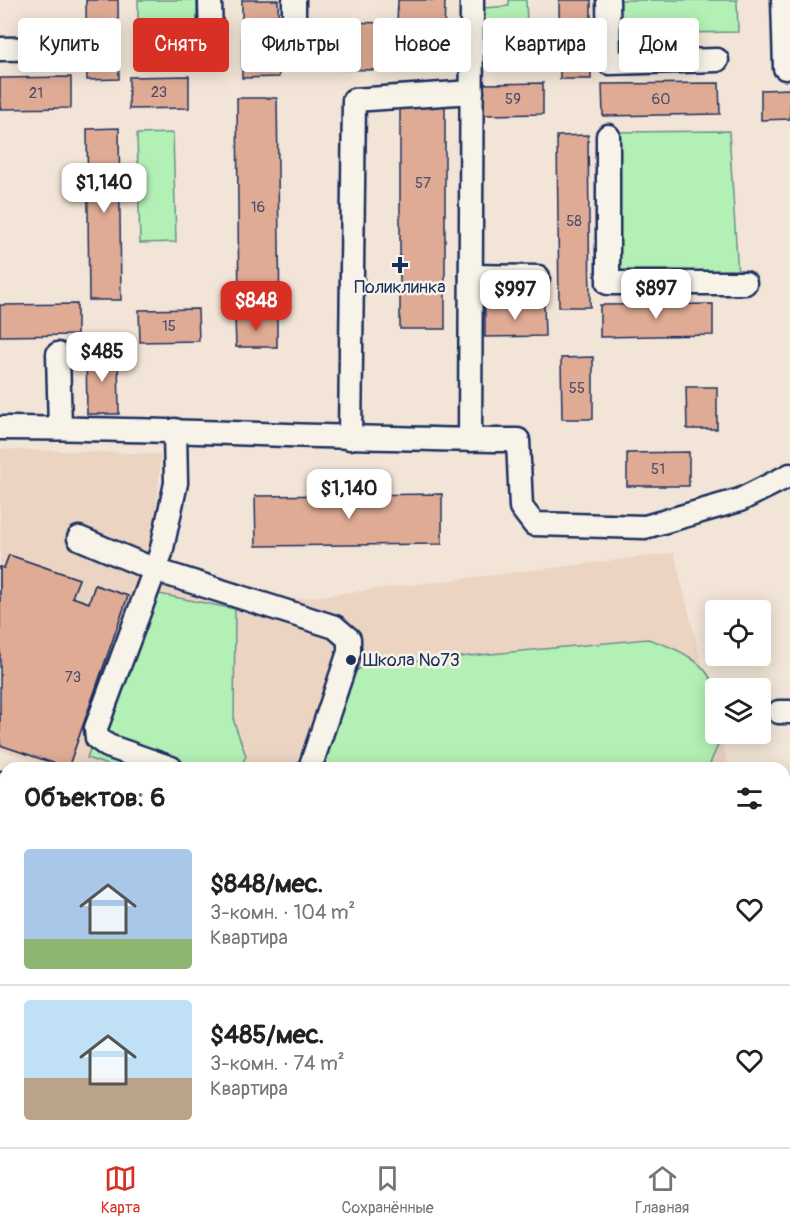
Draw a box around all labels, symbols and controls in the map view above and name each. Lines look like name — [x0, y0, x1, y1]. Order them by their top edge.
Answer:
chip: Купить — [18, 18, 121, 72]
chip: Снять — [133, 18, 229, 72]
chip: Фильтры — [241, 18, 361, 72]
chip: Новое — [373, 18, 471, 72]
chip: Квартира — [483, 18, 607, 72]
chip: Дом — [619, 18, 699, 72]
house number: 23 — [151, 83, 167, 102]
house number: 21 — [29, 84, 43, 103]
house number: 59 — [505, 90, 521, 109]
house number: 60 — [652, 90, 670, 109]
pin: $1,140 — [55, 163, 153, 214]
text: $1,140 — [76, 170, 132, 195]
house number: 57 — [415, 174, 431, 193]
house number: 16 — [251, 198, 265, 217]
house number: 58 — [566, 212, 582, 231]
marker: Поликлинка — [391, 256, 409, 274]
pin: $897 — [620, 269, 692, 320]
pin: $997 — [479, 270, 551, 321]
place label: Поликлинка — [354, 276, 446, 299]
text: $897 — [635, 276, 677, 301]
text: $997 — [494, 277, 536, 302]
pin: $848 — [220, 281, 292, 332]
text: $848 — [235, 288, 277, 313]
house number: 15 — [162, 317, 176, 336]
pin: $485 — [66, 332, 138, 383]
text: $485 — [80, 339, 124, 364]
house number: 55 — [569, 379, 585, 398]
house number: 51 — [651, 460, 665, 479]
pin: $1,140 — [300, 469, 398, 520]
text: $1,140 — [321, 476, 377, 501]
map controls — [705, 600, 771, 744]
button: locate — [705, 600, 771, 666]
place label: Школа №73 — [363, 649, 460, 672]
marker: Школа №73 — [344, 653, 358, 667]
house number: 73 — [65, 668, 81, 687]
button: layers — [705, 678, 771, 744]
text: Объектов: 6 — [24, 782, 165, 814]
icon: filters — [733, 782, 766, 815]
text: $848/мес. — [210, 868, 324, 900]
icon: home — [72, 873, 144, 945]
icon: heart — [733, 893, 766, 926]
text: 3-комн. · 104 m² — [210, 900, 355, 925]
text: Квартира — [210, 925, 288, 950]
text: $485/мес. — [210, 1019, 325, 1051]
icon: home — [72, 1024, 144, 1096]
icon: heart — [733, 1044, 766, 1077]
text: 3-комн. · 74 m² — [210, 1051, 345, 1076]
text: Квартира — [210, 1076, 288, 1101]
tab: Карта — [101, 1162, 140, 1218]
tab: Сохранённые — [342, 1162, 434, 1218]
tab: Главная — [635, 1162, 689, 1218]

